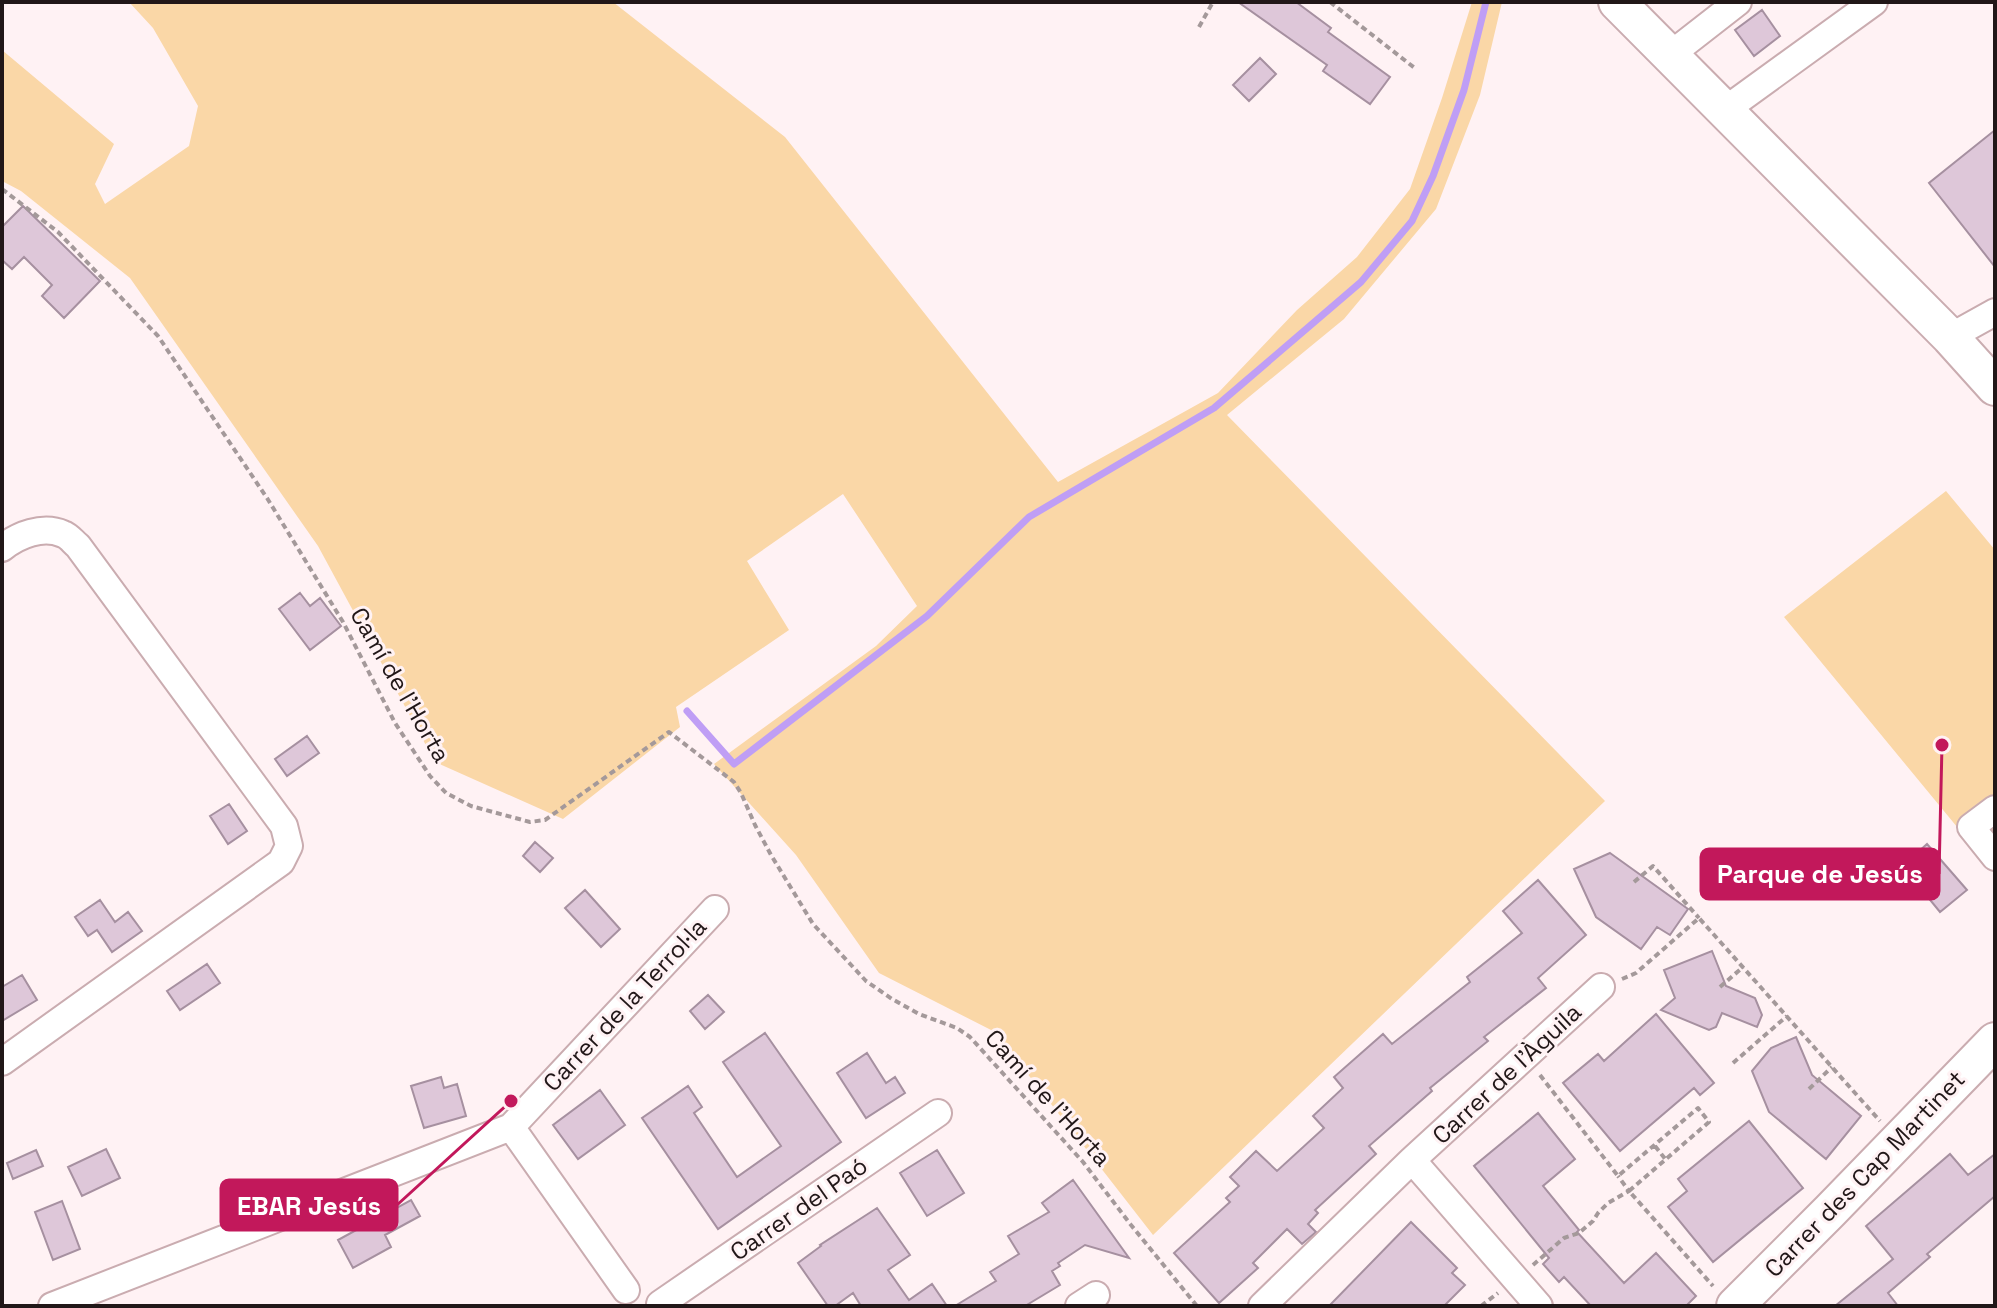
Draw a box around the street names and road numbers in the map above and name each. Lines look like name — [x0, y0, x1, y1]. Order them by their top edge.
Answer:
street label: Camí de l'Horta — [344, 602, 457, 768]
street label: Carrer de la Terrol·la — [536, 911, 713, 1098]
street label: Carrer de l'Àguila — [1426, 996, 1588, 1151]
street label: Camí de l'Horta — [979, 1023, 1118, 1173]
street label: Carrer des Cap Martinet — [1758, 1064, 1972, 1284]
street label: Carrer del Paó — [724, 1150, 873, 1267]

